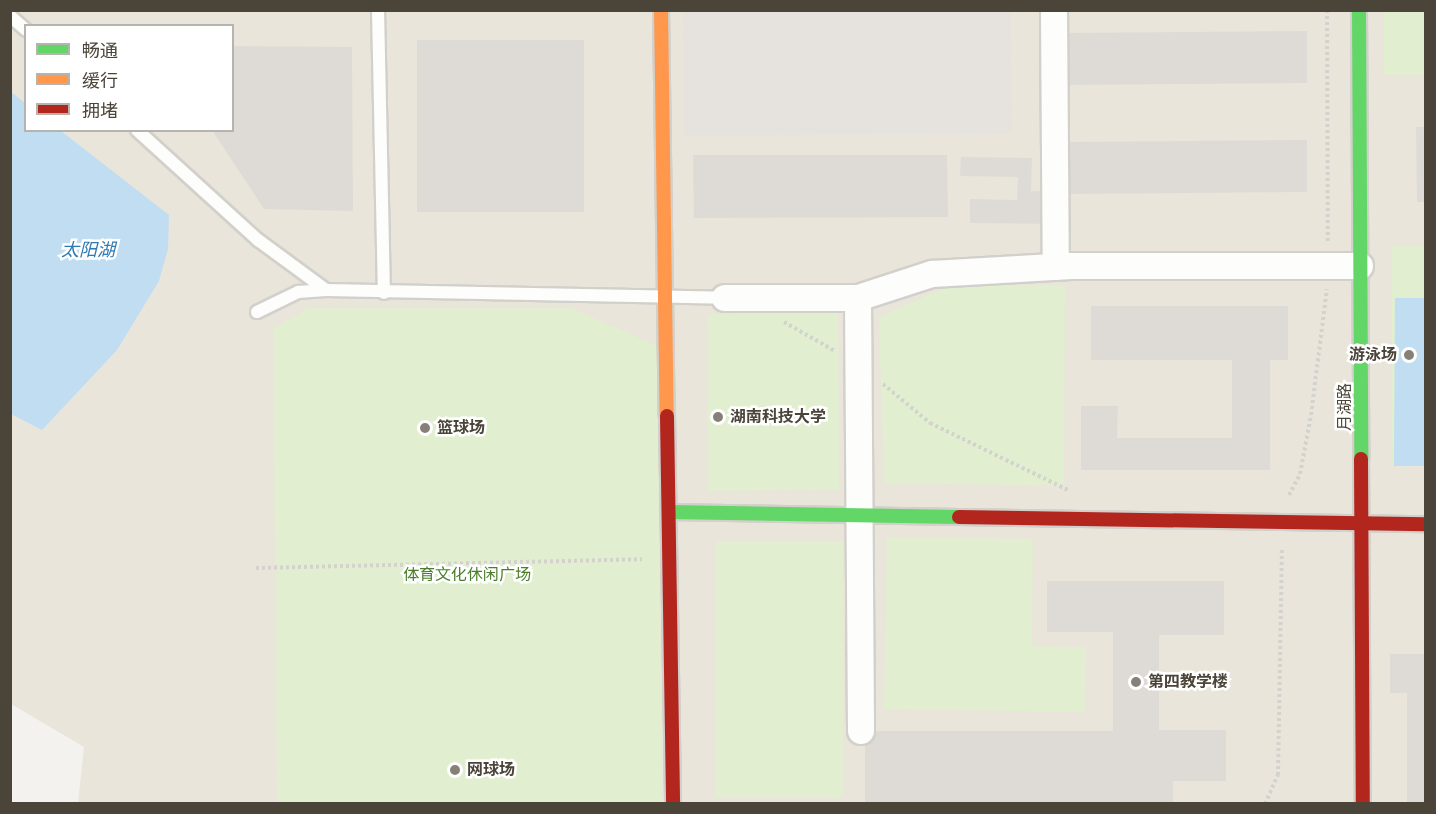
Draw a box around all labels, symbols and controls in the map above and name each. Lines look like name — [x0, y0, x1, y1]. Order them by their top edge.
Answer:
legend — [24, 24, 234, 132]
text: 畅通 — [82, 40, 118, 62]
text: 缓行 — [82, 70, 118, 92]
text: 拥堵 — [82, 100, 118, 122]
water label: 太阳湖 — [61, 239, 115, 261]
place label: 游泳场 — [1349, 345, 1397, 365]
marker: 游泳场 — [1402, 348, 1416, 362]
street label: 月湖路 — [1335, 383, 1355, 431]
place label: 湖南科技大学 — [730, 407, 826, 427]
marker: 湖南科技大学 — [711, 410, 725, 424]
place label: 篮球场 — [437, 418, 485, 438]
marker: 篮球场 — [418, 421, 432, 435]
park label: 体育文化休闲广场 — [403, 565, 531, 585]
place label: 第四教学楼 — [1148, 672, 1228, 692]
marker: 第四教学楼 — [1129, 675, 1143, 689]
place label: 网球场 — [467, 760, 515, 780]
marker: 网球场 — [448, 763, 462, 777]

